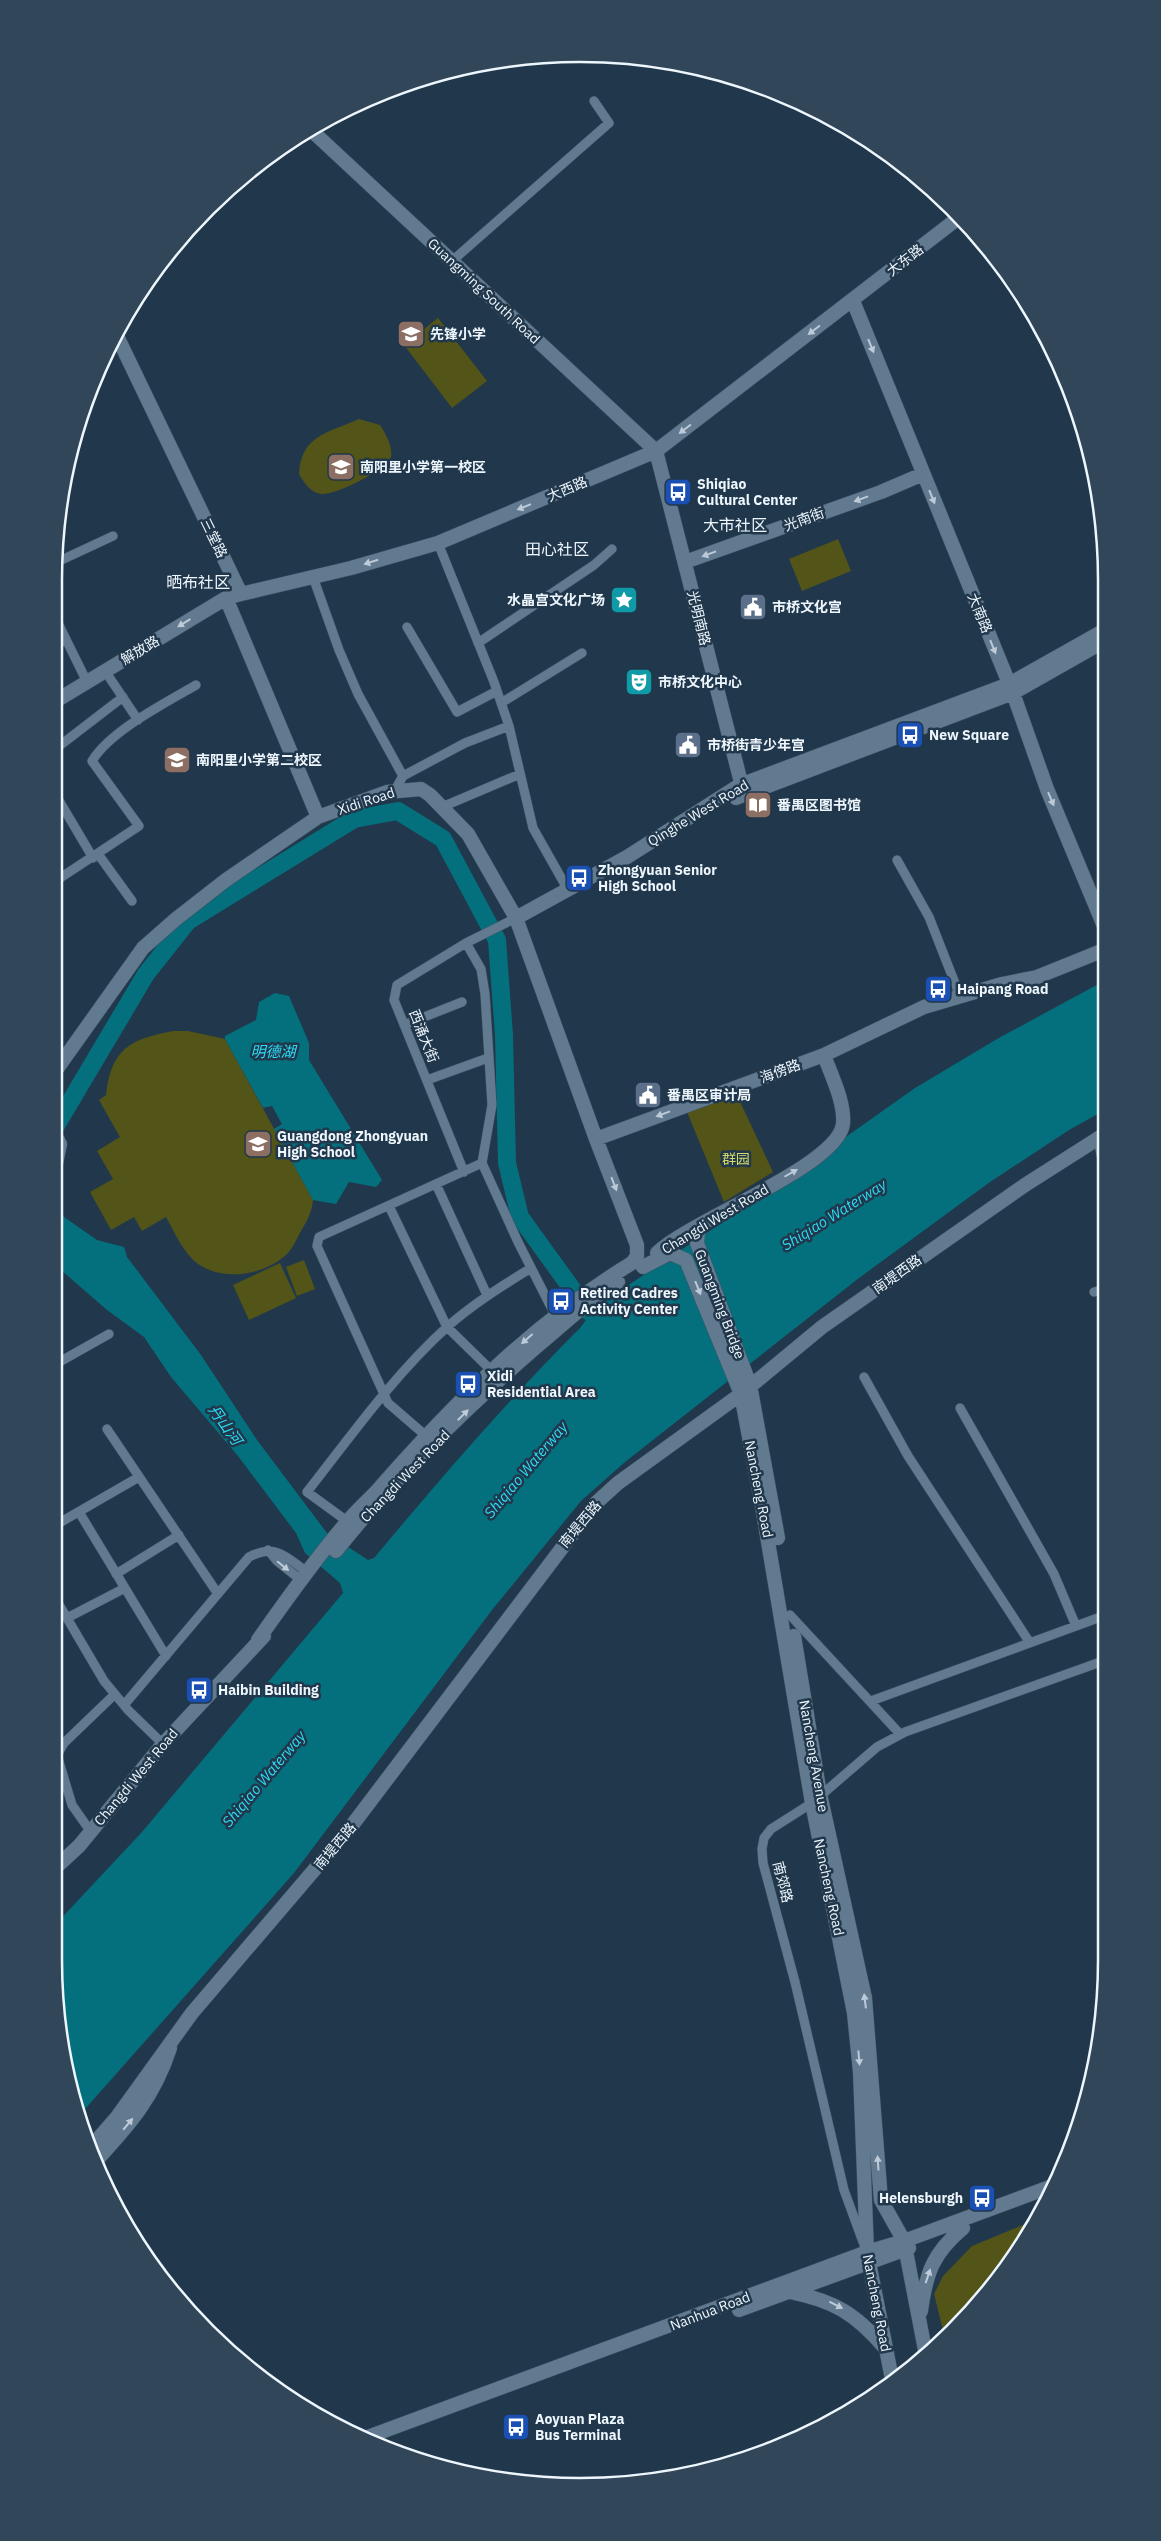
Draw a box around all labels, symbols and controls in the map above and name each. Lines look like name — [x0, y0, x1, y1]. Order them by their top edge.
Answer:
street label: Guangming South Road — [424, 234, 544, 348]
street label: 大东路 — [883, 240, 927, 280]
school or university icon: 先锋小学 — [396, 319, 426, 349]
place label: 先锋小学 — [430, 325, 486, 343]
one-way arrow — [808, 325, 821, 336]
one-way arrow — [867, 339, 875, 354]
one-way arrow — [678, 424, 692, 434]
school or university icon: 南阳里小学第一校区 — [326, 452, 356, 482]
place label: 南阳里小学第一校区 — [360, 458, 486, 476]
street label: 大西路 — [544, 473, 590, 505]
place label: Shiqiao Cultural Center — [697, 475, 798, 509]
bus stop icon: Shiqiao Cultural Center — [663, 477, 693, 507]
one-way arrow — [929, 489, 936, 504]
one-way arrow — [854, 496, 869, 503]
one-way arrow — [516, 503, 531, 511]
street label: 光南街 — [781, 503, 827, 535]
street label: 三堂路 — [197, 515, 231, 561]
district label: 大市社区 — [703, 515, 767, 535]
district label: 田心社区 — [525, 539, 589, 559]
one-way arrow — [701, 551, 716, 558]
one-way arrow — [364, 559, 379, 567]
district label: 晒布社区 — [166, 572, 230, 592]
place icon: 水晶宫文化广场 — [609, 585, 639, 615]
street label: 光明南路 — [683, 589, 715, 647]
street label: 大南路 — [964, 590, 996, 636]
place label: 水晶宫文化广场 — [507, 591, 605, 609]
public building icon: 市桥文化宫 — [738, 592, 768, 622]
place label: 市桥文化宫 — [772, 598, 842, 616]
one-way arrow — [178, 619, 191, 628]
street label: 解放路 — [117, 631, 163, 669]
one-way arrow — [990, 640, 998, 654]
theatre icon: 市桥文化中心 — [624, 667, 654, 697]
place label: 市桥文化中心 — [658, 673, 742, 691]
bus stop icon: New Square — [895, 720, 925, 750]
place label: New Square — [929, 726, 1009, 744]
public building icon: 市桥街青少年宫 — [673, 730, 703, 760]
place label: 市桥街青少年宫 — [707, 736, 805, 754]
school or university icon: 南阳里小学第二校区 — [162, 745, 192, 775]
place label: 南阳里小学第二校区 — [196, 751, 322, 769]
street label: Qinghe West Road — [644, 776, 752, 850]
street label: Xidi Road — [335, 783, 397, 819]
library icon: 番禺区图书馆 — [743, 790, 773, 820]
one-way arrow — [1047, 792, 1055, 806]
place label: 番禺区图书馆 — [777, 796, 861, 814]
place label: Zhongyuan Senior High School — [598, 861, 717, 895]
bus stop icon: Zhongyuan Senior High School — [564, 863, 594, 893]
bus stop icon: Haipang Road — [923, 974, 953, 1004]
place label: Haipang Road — [957, 980, 1049, 998]
street label: 西涌大街 — [405, 1007, 443, 1065]
water label: 明德湖 — [250, 1042, 297, 1061]
street label: 海傍路 — [757, 1055, 803, 1087]
public building icon: 番禺区审计局 — [633, 1080, 663, 1110]
place label: 番禺区审计局 — [667, 1086, 751, 1104]
one-way arrow — [655, 1110, 670, 1118]
place label: Guangdong Zhongyuan High School — [277, 1127, 428, 1161]
school or university icon: Guangdong Zhongyuan High School — [243, 1129, 273, 1159]
park label: 群园 — [722, 1150, 750, 1168]
one-way arrow — [785, 1168, 798, 1177]
water label: Shiqiao Waterway — [778, 1174, 890, 1255]
one-way arrow — [611, 1177, 618, 1192]
street label: Changdi West Road — [658, 1180, 772, 1258]
street label: Guangming Bridge — [691, 1247, 749, 1362]
street label: 南堤西路 — [869, 1251, 925, 1297]
one-way arrow — [695, 1280, 702, 1295]
place label: Retired Cadres Activity Center — [580, 1284, 678, 1318]
bus stop icon: Retired Cadres Activity Center — [546, 1286, 576, 1316]
one-way arrow — [522, 1333, 534, 1345]
place label: Xidi Residential Area — [487, 1367, 596, 1401]
bus stop icon: Xidi Residential Area — [453, 1369, 483, 1399]
water label: 丹山河 — [204, 1401, 248, 1451]
one-way arrow — [457, 1409, 469, 1421]
water label: Shiqiao Waterway — [480, 1417, 572, 1522]
street label: Changdi West Road — [356, 1426, 454, 1526]
street label: Nancheng Road — [741, 1439, 777, 1539]
street label: 南堤西路 — [555, 1497, 605, 1551]
one-way arrow — [276, 1561, 289, 1572]
bus stop icon: Haibin Building — [184, 1675, 214, 1705]
place label: Haibin Building — [218, 1681, 319, 1699]
street label: Nancheng Avenue — [795, 1699, 833, 1814]
street label: Changdi West Road — [90, 1725, 182, 1829]
water label: Shiqiao Waterway — [218, 1726, 310, 1831]
street label: 南堤西路 — [310, 1819, 360, 1873]
street label: Nancheng Road — [810, 1837, 848, 1937]
street label: 南郊路 — [769, 1859, 797, 1905]
one-way arrow — [861, 1993, 869, 2009]
one-way arrow — [855, 2050, 863, 2066]
one-way arrow — [122, 2118, 133, 2131]
one-way arrow — [874, 2155, 882, 2171]
bus stop icon: Helensburgh — [967, 2183, 997, 2213]
place label: Helensburgh — [879, 2189, 963, 2207]
street label: Nancheng Road — [859, 2253, 895, 2353]
one-way arrow — [924, 2268, 932, 2283]
street label: Nanhua Road — [667, 2288, 753, 2334]
one-way arrow — [829, 2301, 843, 2309]
place label: Aoyuan Plaza Bus Terminal — [535, 2410, 624, 2444]
bus stop icon: Aoyuan Plaza Bus Terminal — [501, 2412, 531, 2442]

